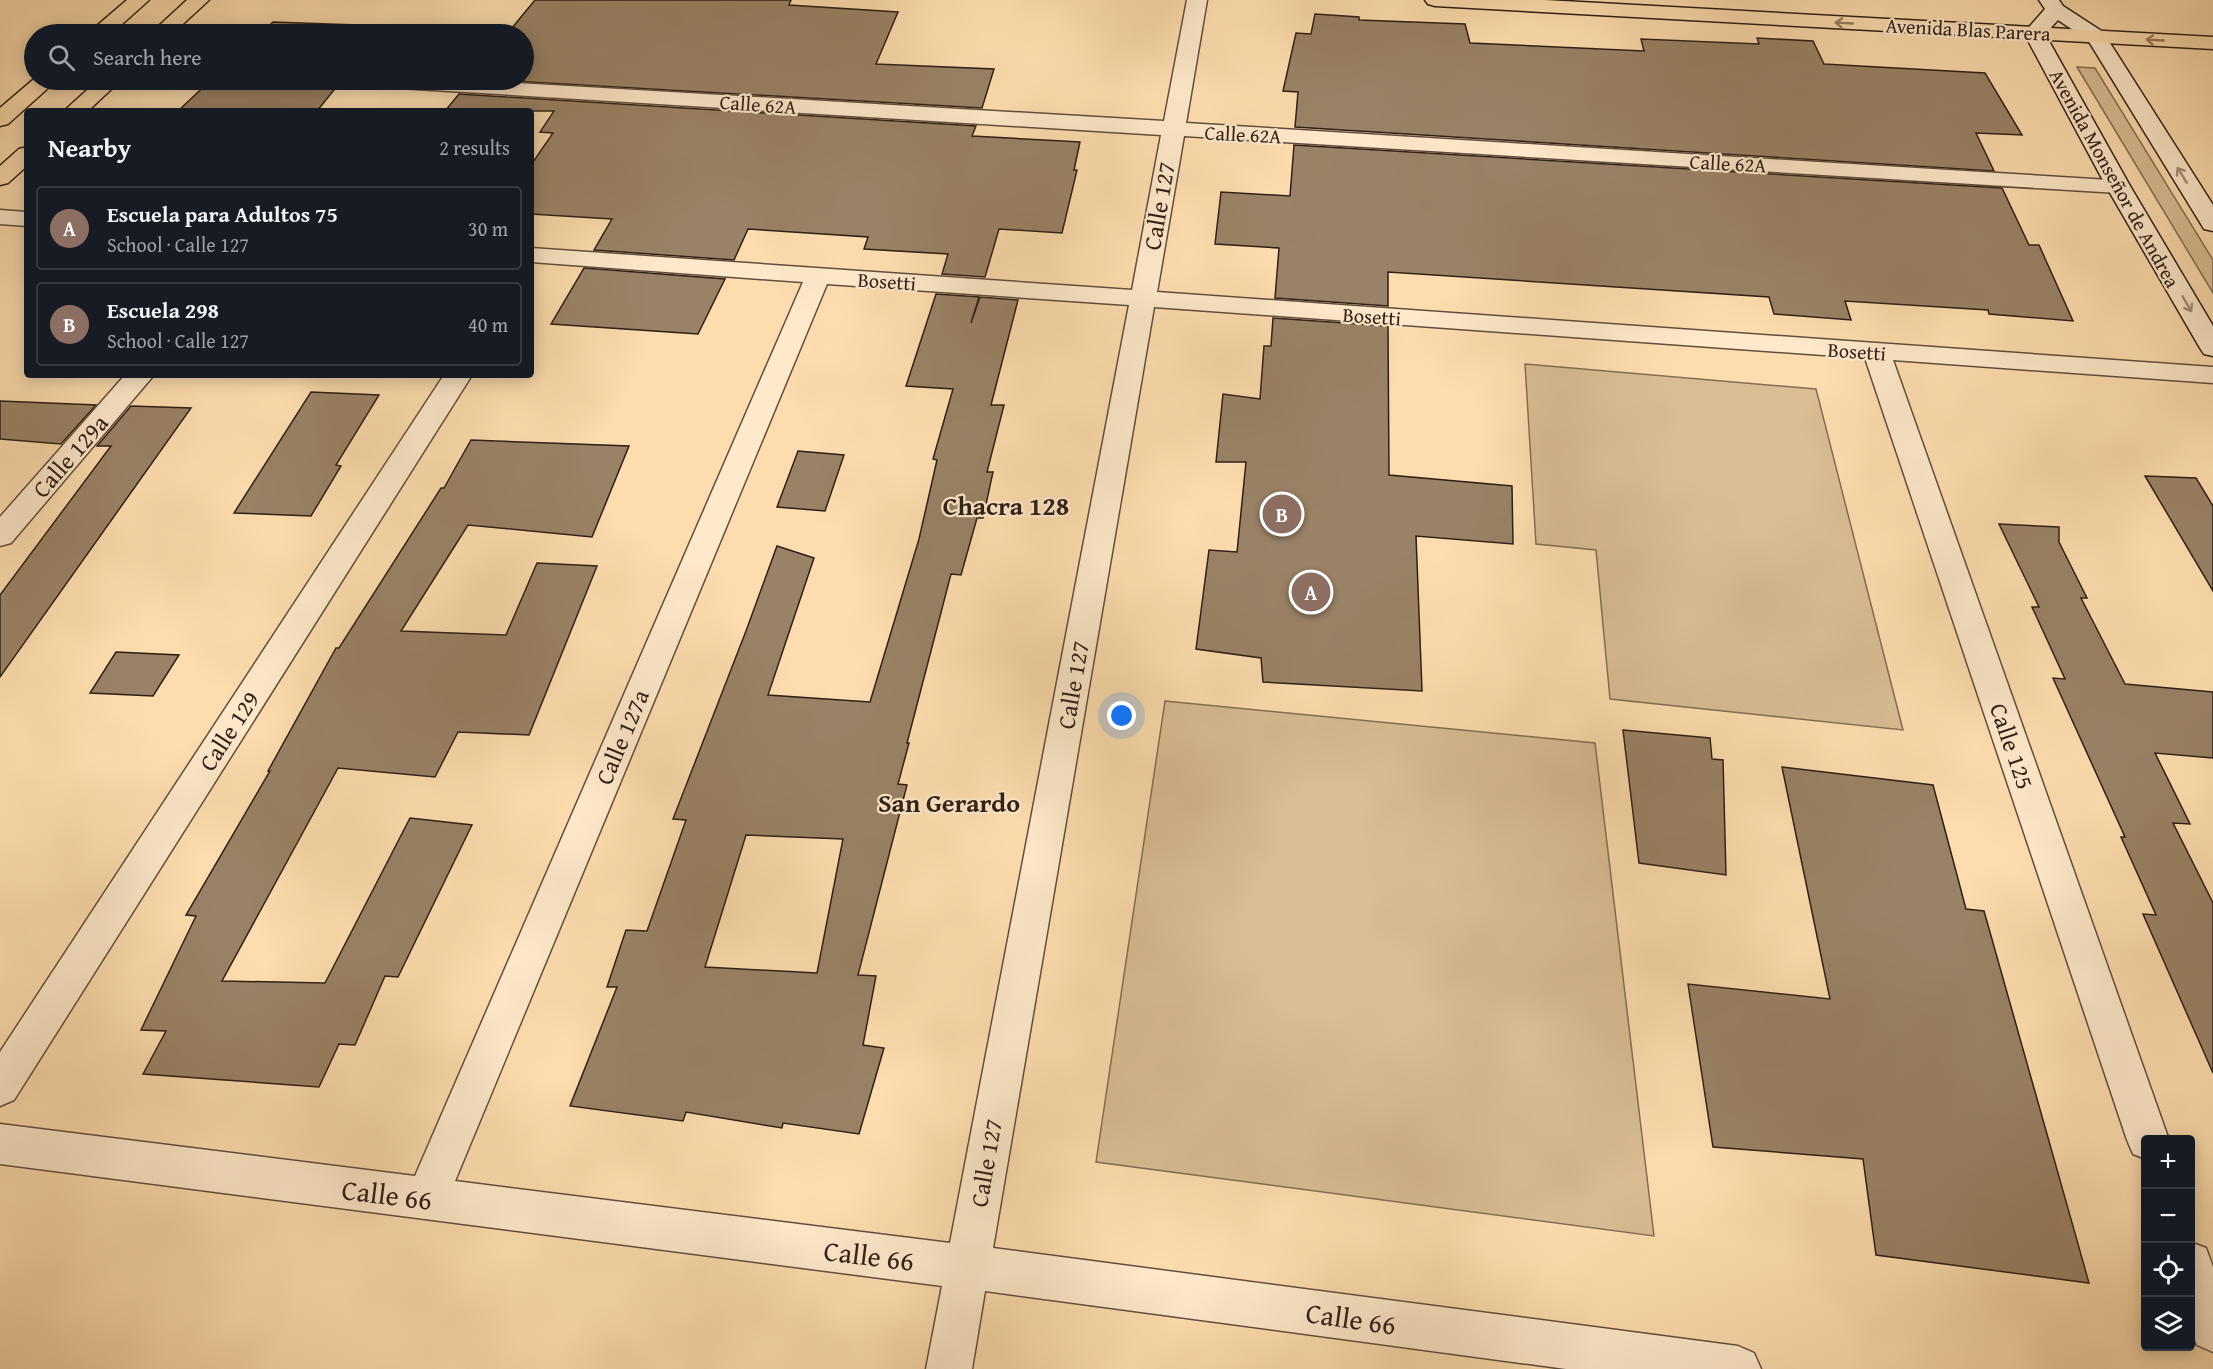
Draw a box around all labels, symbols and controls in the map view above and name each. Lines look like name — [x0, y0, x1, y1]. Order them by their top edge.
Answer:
street label: Avenida Blas Parera — [1885, 10, 2052, 48]
one-way arrow — [1835, 17, 1855, 28]
search box — [24, 24, 534, 90]
one-way arrow — [2145, 34, 2165, 45]
icon: search — [45, 41, 78, 74]
text: Search here — [93, 41, 202, 73]
street label: Avenida Monseñor de Andrea — [2043, 63, 2188, 293]
street label: Calle 62A — [719, 87, 797, 121]
street label: Calle 62A — [1204, 118, 1282, 150]
text: Nearby — [48, 128, 131, 167]
text: 2 results — [439, 133, 510, 162]
street label: Calle 62A — [1689, 147, 1767, 179]
street label: Calle 127 — [1134, 159, 1184, 253]
one-way arrow — [2176, 167, 2188, 184]
text: Escuela para Adultos 75 — [107, 198, 338, 230]
text: A — [63, 214, 76, 243]
text: 30 m — [468, 214, 508, 243]
text: School · Calle 127 — [107, 230, 249, 259]
street label: Bosetti — [857, 264, 918, 298]
text: Escuela 298 — [107, 294, 219, 326]
one-way arrow — [2181, 295, 2193, 312]
street label: Bosetti — [1342, 299, 1403, 333]
text: B — [63, 310, 76, 339]
text: 40 m — [468, 310, 508, 339]
text: School · Calle 127 — [107, 326, 249, 355]
street label: Bosetti — [1827, 334, 1888, 368]
street label: Calle 129a — [24, 406, 117, 505]
district label: Chacra 128 — [943, 486, 1069, 525]
pin: B — [1262, 492, 1302, 536]
pin: A — [1292, 570, 1330, 614]
street label: Calle 127 — [1048, 638, 1098, 732]
street label: Calle 127a — [586, 683, 658, 790]
street label: Calle 129 — [190, 684, 268, 778]
street label: Calle 125 — [1981, 698, 2043, 794]
your location — [1107, 701, 1136, 730]
district label: San Gerardo — [878, 783, 1020, 822]
street label: Calle 127 — [961, 1116, 1011, 1210]
map controls — [2141, 1135, 2195, 1351]
button: + — [2141, 1135, 2195, 1189]
street label: Calle 66 — [340, 1168, 434, 1220]
button: − — [2141, 1189, 2195, 1243]
street label: Calle 66 — [822, 1229, 916, 1281]
button: locate — [2141, 1243, 2195, 1297]
street label: Calle 66 — [1303, 1291, 1399, 1345]
button: layers — [2141, 1297, 2195, 1351]

